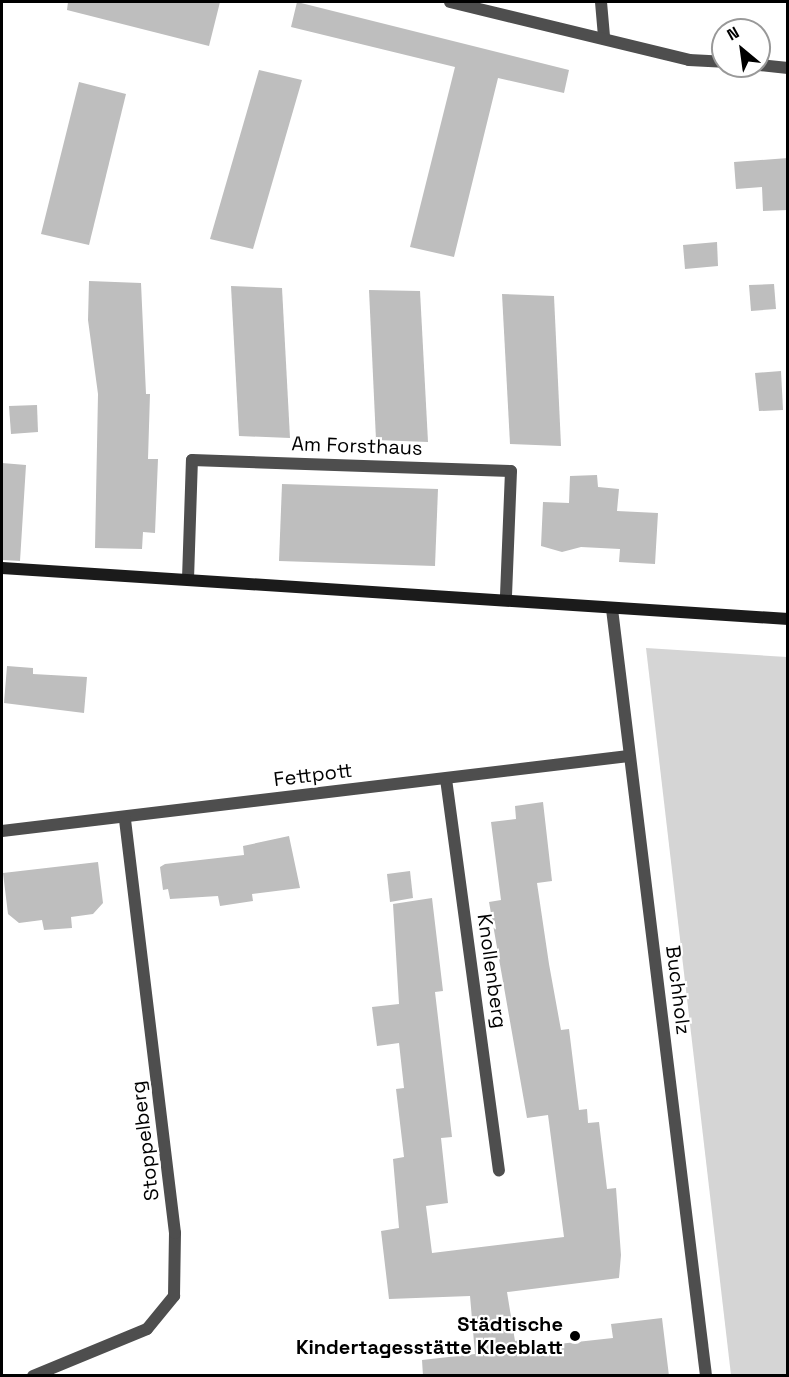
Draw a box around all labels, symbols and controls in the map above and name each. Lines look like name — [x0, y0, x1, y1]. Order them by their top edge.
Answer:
north arrow — [711, 18, 771, 78]
text: N — [723, 22, 743, 45]
street label: Am Forsthaus — [291, 432, 423, 460]
street label: Fettpott — [272, 758, 354, 792]
street label: Knollenberg — [472, 912, 512, 1030]
street label: Buchholz — [661, 944, 695, 1036]
street label: Stoppelberg — [126, 1080, 164, 1202]
place label: Städtische Kindertagesstätte Kleeblatt — [296, 1312, 563, 1359]
marker: Städtische Kindertagesstätte Kleeblatt — [568, 1329, 582, 1343]

